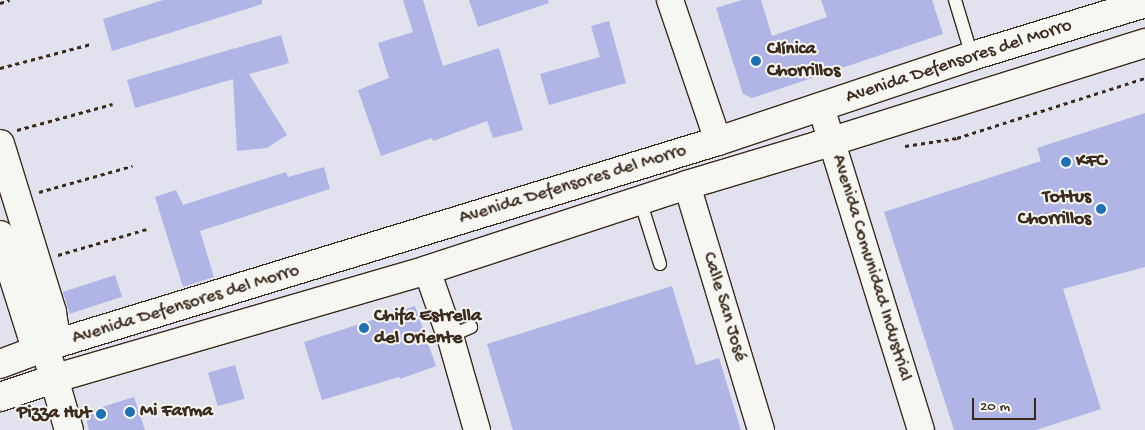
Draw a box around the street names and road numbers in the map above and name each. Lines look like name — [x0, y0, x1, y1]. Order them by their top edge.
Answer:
street label: Avenida Defensores del Morro — [843, 15, 1075, 109]
street label: Avenida Defensores del Morro — [457, 140, 689, 230]
street label: Avenida Comunidad Industrial — [826, 152, 916, 384]
street label: Calle San José — [697, 250, 751, 364]
street label: Avenida Defensores del Morro — [70, 260, 302, 350]

